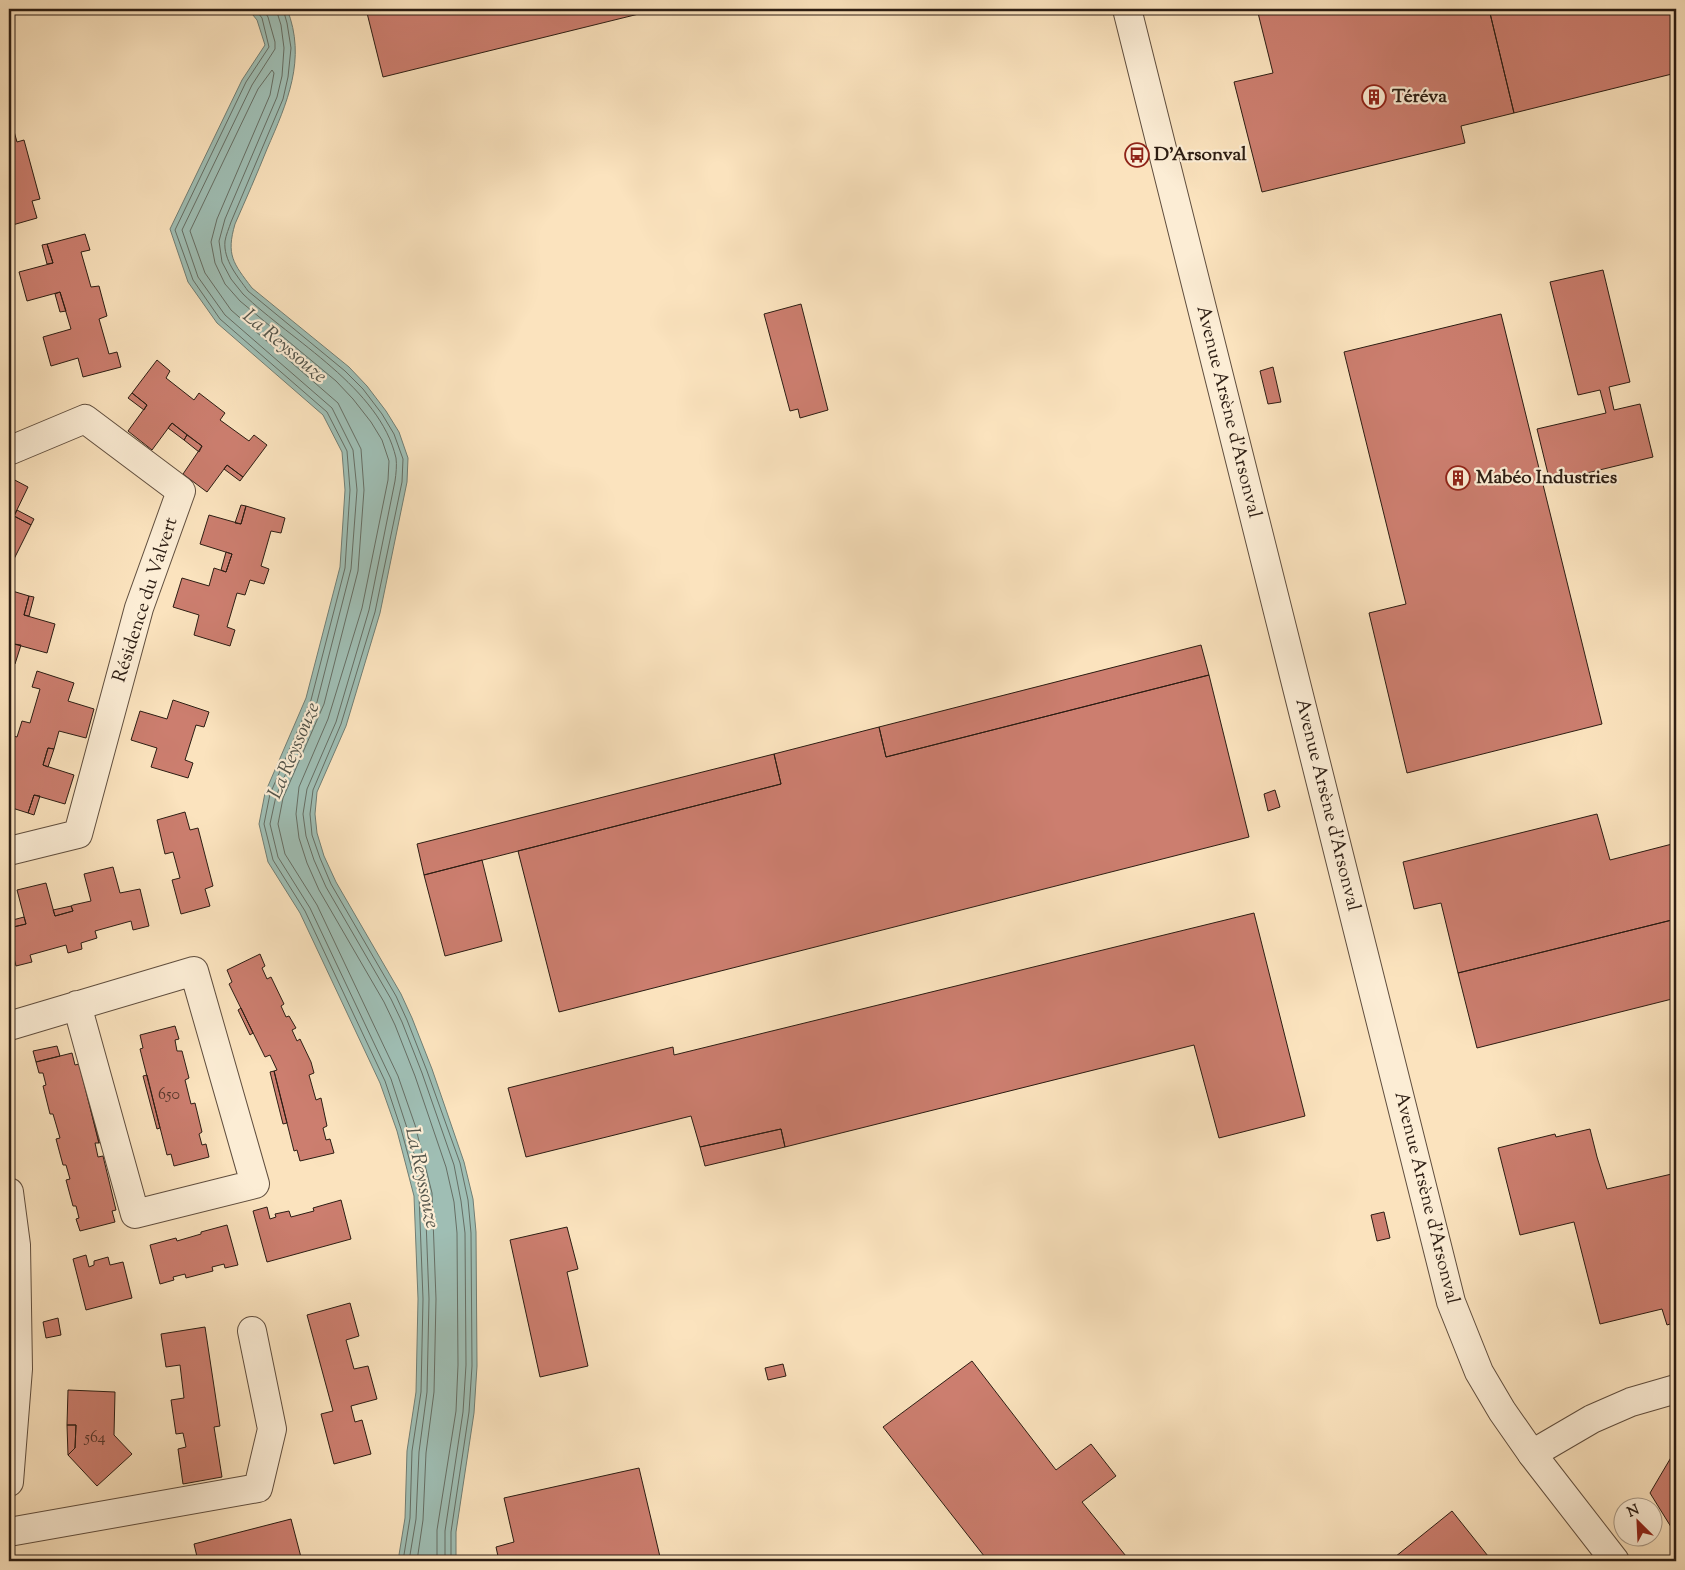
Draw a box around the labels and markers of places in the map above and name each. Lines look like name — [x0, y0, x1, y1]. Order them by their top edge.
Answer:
building icon: Téréva — [1361, 84, 1387, 110]
place label: Téréva — [1392, 84, 1447, 111]
bus stop icon: D'Arsonval — [1124, 142, 1150, 168]
place label: D'Arsonval — [1154, 142, 1247, 169]
building icon: Mabéo Industries — [1445, 465, 1471, 491]
place label: Mabéo Industries — [1476, 465, 1618, 492]

